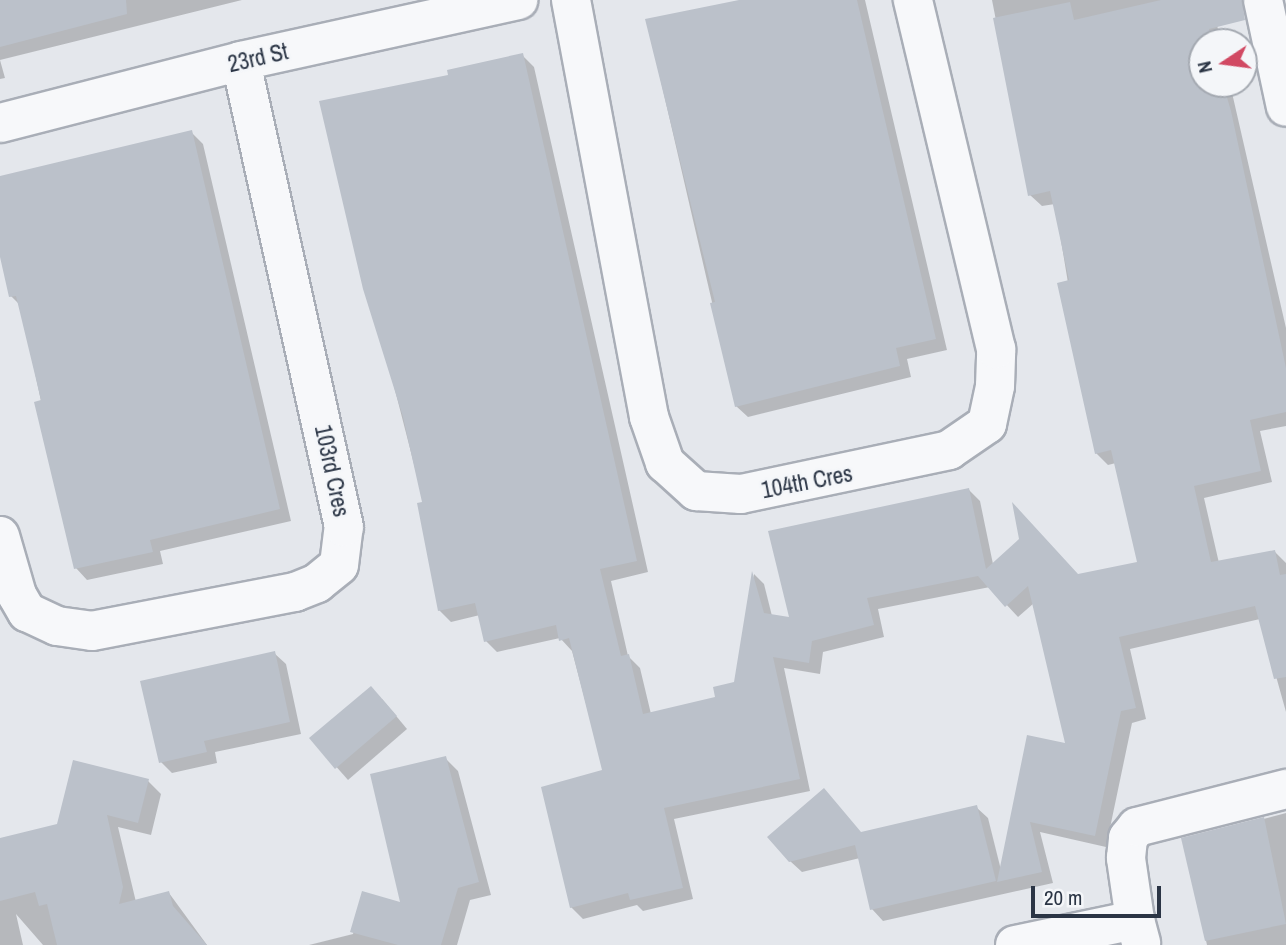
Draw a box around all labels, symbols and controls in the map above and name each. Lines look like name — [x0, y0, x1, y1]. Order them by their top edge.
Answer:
north arrow — [1188, 28, 1258, 98]
street label: 23rd St — [225, 38, 291, 78]
text: N — [1191, 59, 1218, 76]
street label: 103rd Cres — [309, 423, 355, 519]
street label: 104th Cres — [759, 460, 855, 504]
scale bar — [1034, 872, 1164, 916]
text: 20 m — [1044, 883, 1082, 912]

